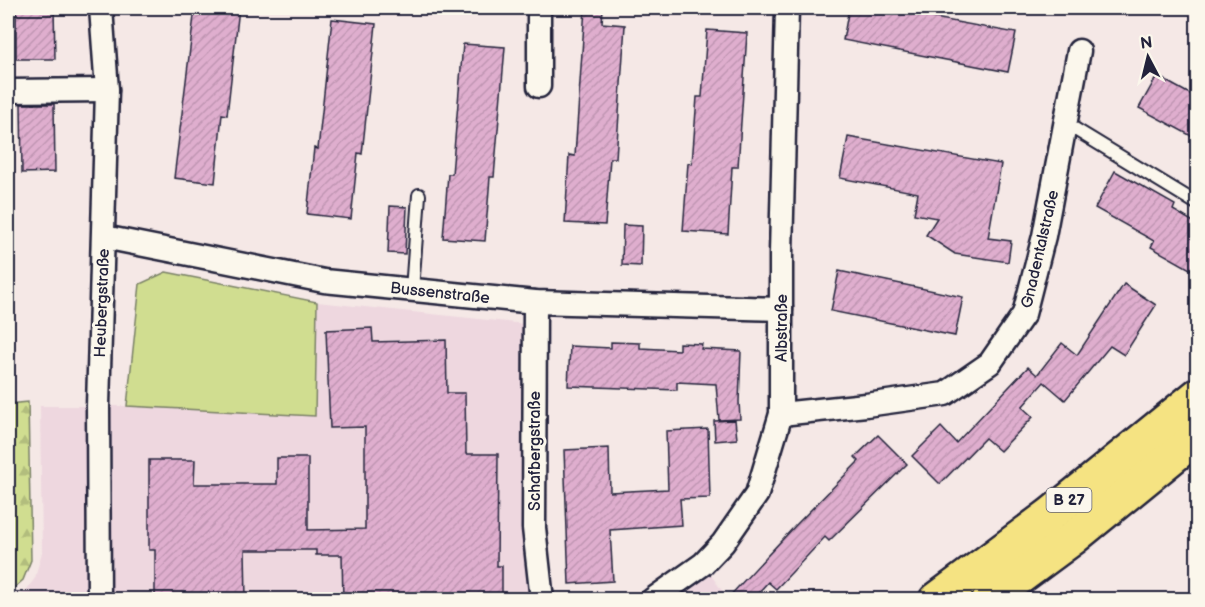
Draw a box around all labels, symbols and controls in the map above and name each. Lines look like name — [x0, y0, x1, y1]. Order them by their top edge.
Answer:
north arrow — [1118, 27, 1178, 87]
text: N — [1139, 33, 1153, 54]
street label: Gnadentalstraße — [1018, 188, 1063, 310]
street label: Heubergstraße — [91, 248, 114, 358]
street label: Bussenstraße — [389, 279, 491, 308]
street label: Albstraße — [773, 293, 792, 362]
street label: Schafbergstraße — [526, 390, 545, 511]
road number: B 27 — [1046, 488, 1092, 512]

